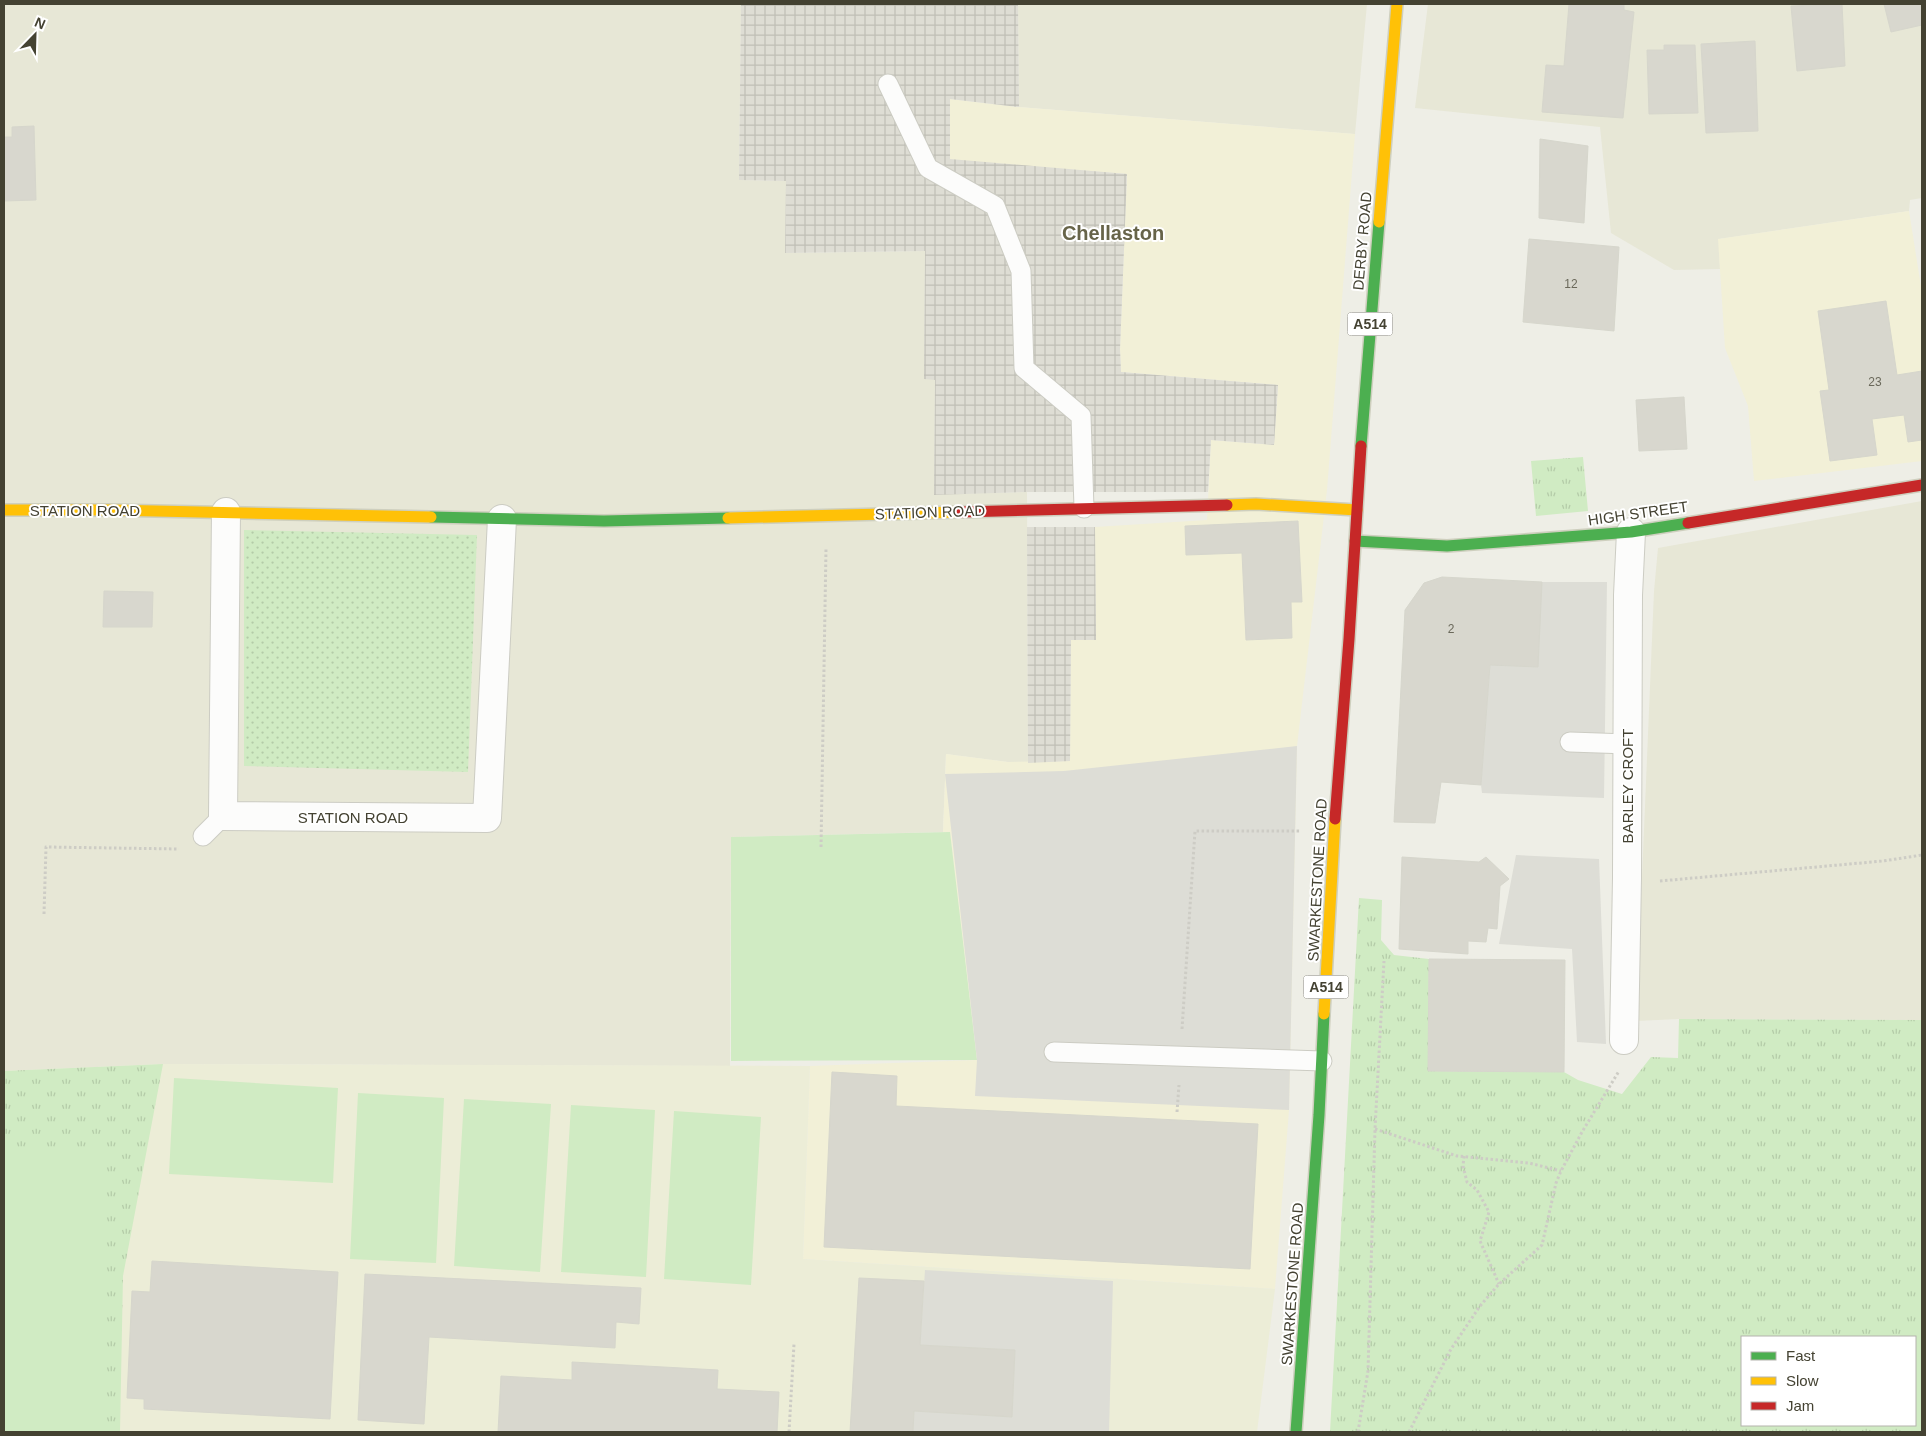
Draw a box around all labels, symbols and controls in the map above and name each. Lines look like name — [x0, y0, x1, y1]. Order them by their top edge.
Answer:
north arrow — [10, 10, 60, 60]
text: N — [32, 14, 48, 32]
street label: DERBY ROAD — [1349, 191, 1375, 291]
district label: Chellaston — [1062, 222, 1164, 244]
house number: 12 — [1564, 277, 1578, 291]
road number: A514 — [1348, 312, 1392, 336]
house number: 23 — [1868, 375, 1882, 389]
street label: HIGH STREET — [1587, 498, 1689, 528]
street label: STATION ROAD — [30, 502, 140, 519]
street label: STATION ROAD — [875, 502, 986, 522]
house number: 2 — [1448, 622, 1455, 636]
street label: BARLEY CROFT — [1619, 729, 1636, 843]
street label: SWARKESTONE ROAD — [1304, 798, 1330, 962]
street label: STATION ROAD — [298, 809, 408, 826]
road number: A514 — [1304, 976, 1348, 999]
street label: SWARKESTONE ROAD — [1278, 1202, 1306, 1366]
legend — [1741, 1336, 1916, 1426]
text: Fast — [1786, 1347, 1816, 1364]
text: Slow — [1786, 1372, 1819, 1389]
text: Jam — [1786, 1397, 1814, 1414]

